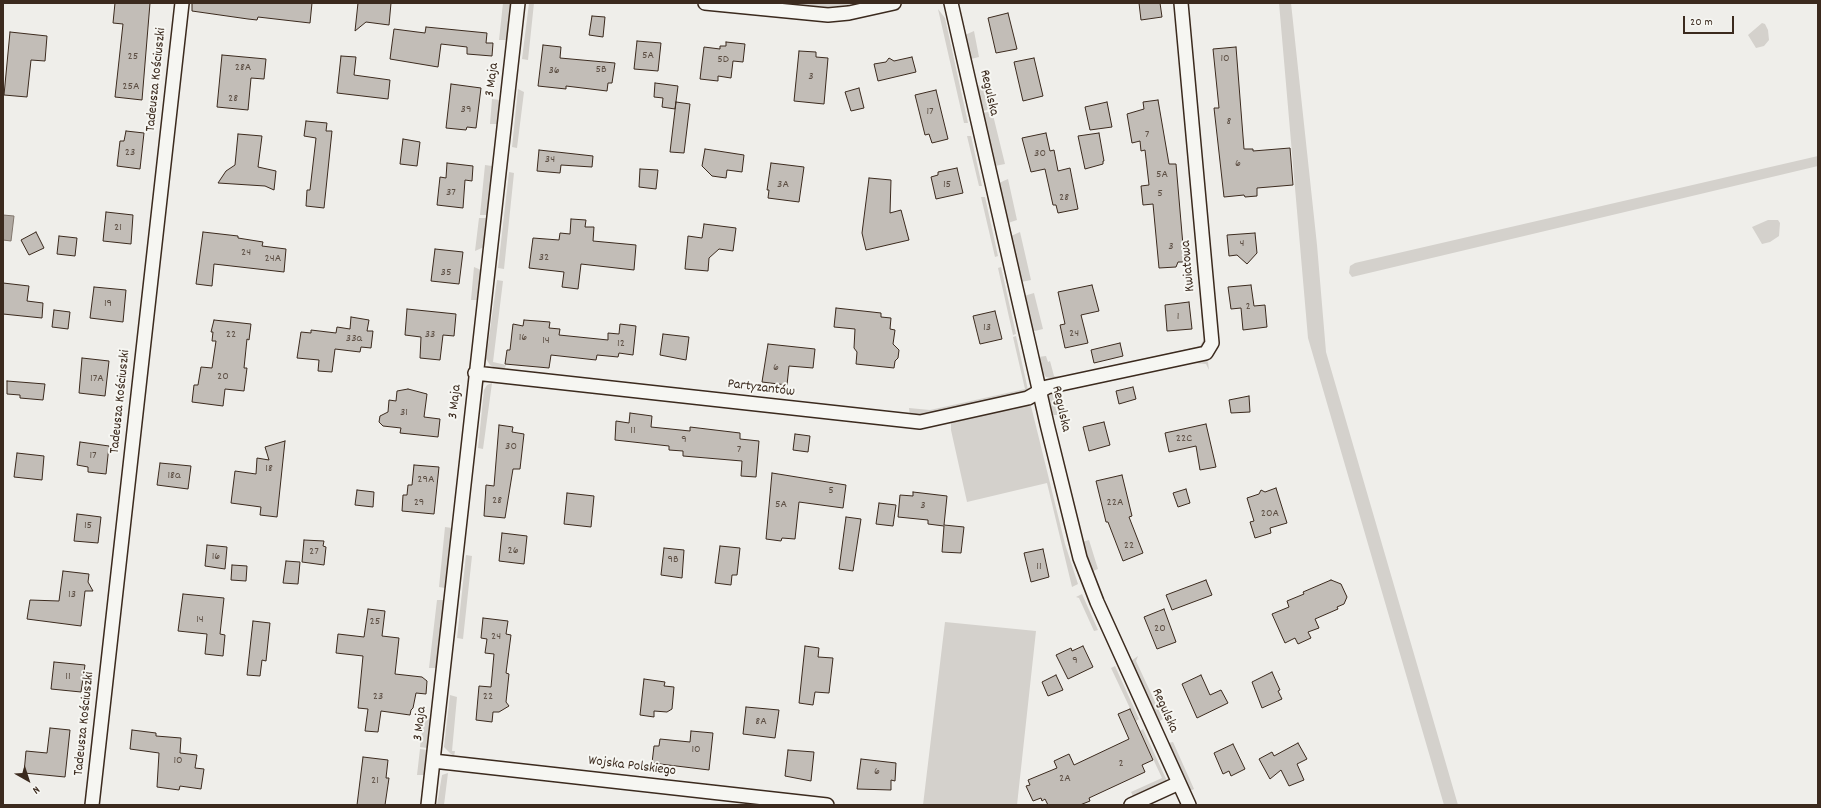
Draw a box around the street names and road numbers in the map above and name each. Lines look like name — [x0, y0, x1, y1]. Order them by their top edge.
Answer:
street label: Tadeusza Kościuszki — [143, 27, 171, 133]
street label: 3 Maja — [483, 62, 503, 98]
street label: Regulska — [975, 68, 1001, 118]
street label: Kwiatowa — [1178, 240, 1200, 292]
street label: Tadeusza Kościuszki — [107, 349, 135, 455]
street label: Partyzantów — [726, 377, 796, 401]
street label: 3 Maja — [446, 384, 466, 420]
street label: Regulska — [1047, 384, 1073, 434]
street label: Tadeusza Kościuszki — [71, 671, 99, 777]
street label: Regulska — [1147, 686, 1181, 736]
street label: 3 Maja — [411, 706, 431, 742]
street label: Wojska Polskiego — [587, 753, 677, 781]

